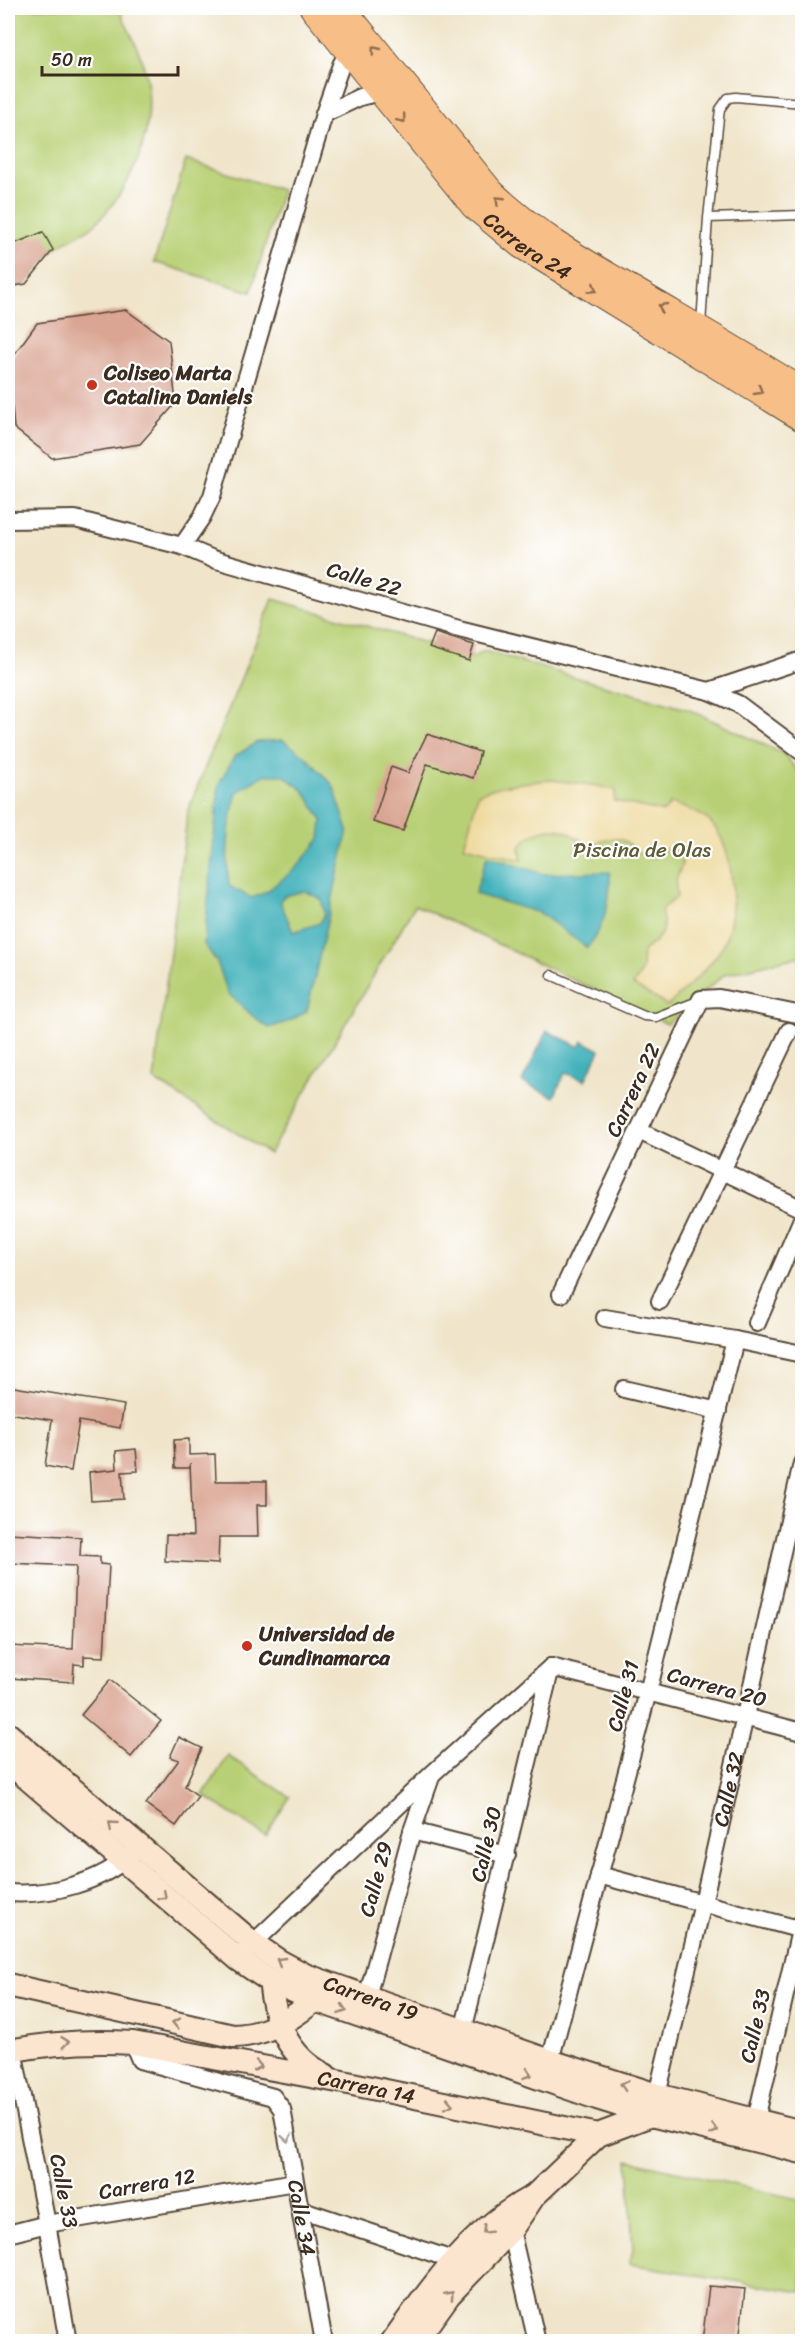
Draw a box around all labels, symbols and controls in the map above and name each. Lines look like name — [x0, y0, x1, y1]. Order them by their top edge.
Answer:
scale bar — [42, 39, 178, 77]
text: 50 m — [51, 44, 92, 76]
one-way arrow — [371, 46, 382, 57]
one-way arrow — [395, 112, 406, 123]
one-way arrow — [496, 197, 507, 208]
street label: Carrera 24 — [474, 202, 579, 291]
one-way arrow — [586, 282, 597, 293]
one-way arrow — [658, 303, 668, 314]
place label: Coliseo Marta Catalina Daniels — [103, 354, 253, 416]
marker: Coliseo Marta Catalina Daniels — [85, 378, 99, 392]
one-way arrow — [753, 383, 763, 395]
street label: Calle 22 — [322, 550, 406, 608]
park label: Piscina de Olas — [573, 831, 711, 869]
street label: Carrera 22 — [595, 1036, 671, 1144]
place label: Universidad de Cundinamarca — [258, 1615, 395, 1677]
marker: Universidad de Cundinamarca — [240, 1639, 254, 1653]
street label: Carrera 20 — [663, 1655, 771, 1719]
street label: Calle 31 — [595, 1656, 651, 1736]
street label: Calle 32 — [702, 1748, 755, 1830]
street label: Calle 30 — [459, 1802, 513, 1886]
one-way arrow — [108, 1821, 119, 1832]
street label: Calle 29 — [348, 1837, 404, 1921]
one-way arrow — [156, 1889, 167, 1900]
one-way arrow — [276, 1956, 286, 1968]
street label: Carrera 19 — [318, 1964, 424, 2032]
street label: Calle 33 — [728, 1985, 782, 2067]
one-way arrow — [337, 2003, 348, 2016]
one-way arrow — [171, 2018, 181, 2031]
one-way arrow — [61, 2036, 70, 2049]
one-way arrow — [253, 2059, 263, 2072]
street label: Carrera 14 — [315, 2059, 418, 2115]
one-way arrow — [522, 2066, 533, 2079]
one-way arrow — [619, 2080, 630, 2092]
one-way arrow — [444, 2097, 454, 2110]
one-way arrow — [709, 2123, 719, 2136]
one-way arrow — [280, 2132, 293, 2142]
street label: Calle 33 — [38, 2151, 90, 2232]
street label: Carrera 12 — [96, 2157, 198, 2211]
street label: Calle 34 — [276, 2177, 327, 2259]
one-way arrow — [483, 2222, 494, 2233]
one-way arrow — [443, 2291, 454, 2301]

